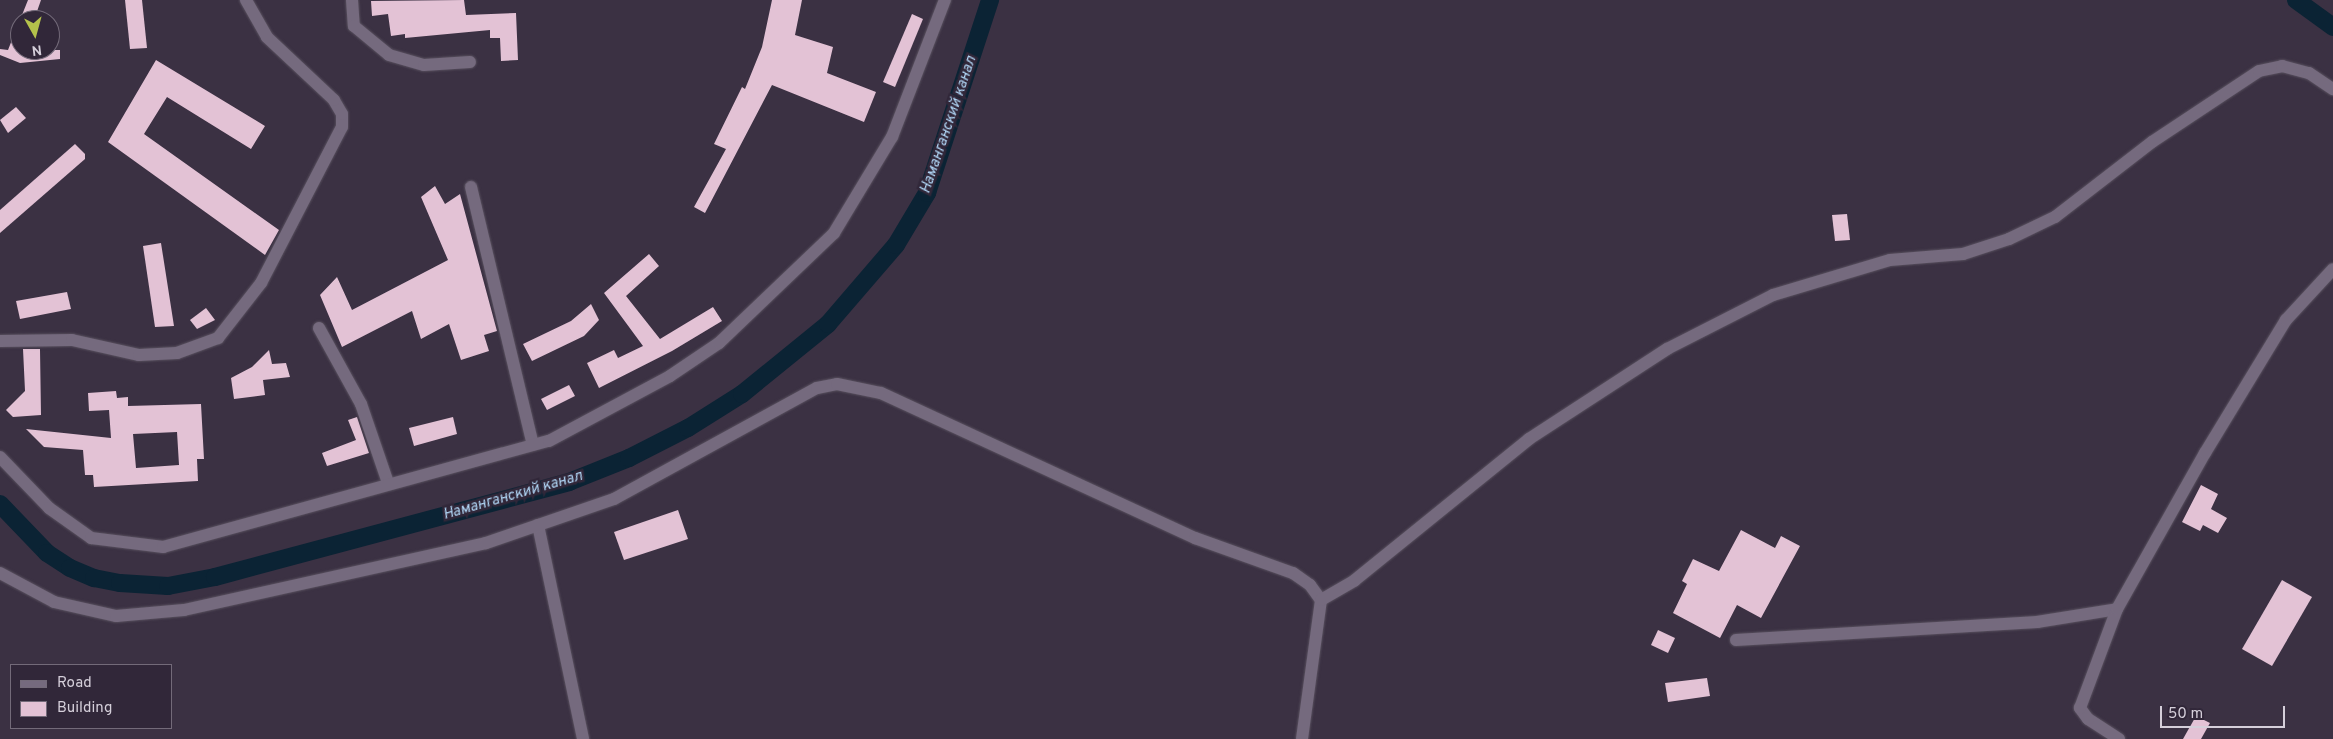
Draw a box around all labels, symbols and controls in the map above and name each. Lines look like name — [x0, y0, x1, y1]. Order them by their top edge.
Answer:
north arrow — [10, 10, 60, 60]
text: N — [31, 40, 43, 58]
water label: Наманганский канал — [917, 54, 981, 196]
water label: Наманганский канал — [441, 467, 585, 525]
legend — [10, 664, 172, 729]
text: Road — [57, 674, 92, 693]
scale bar — [2163, 696, 2288, 728]
text: Building — [57, 699, 112, 718]
text: 50 m — [2168, 705, 2203, 724]

